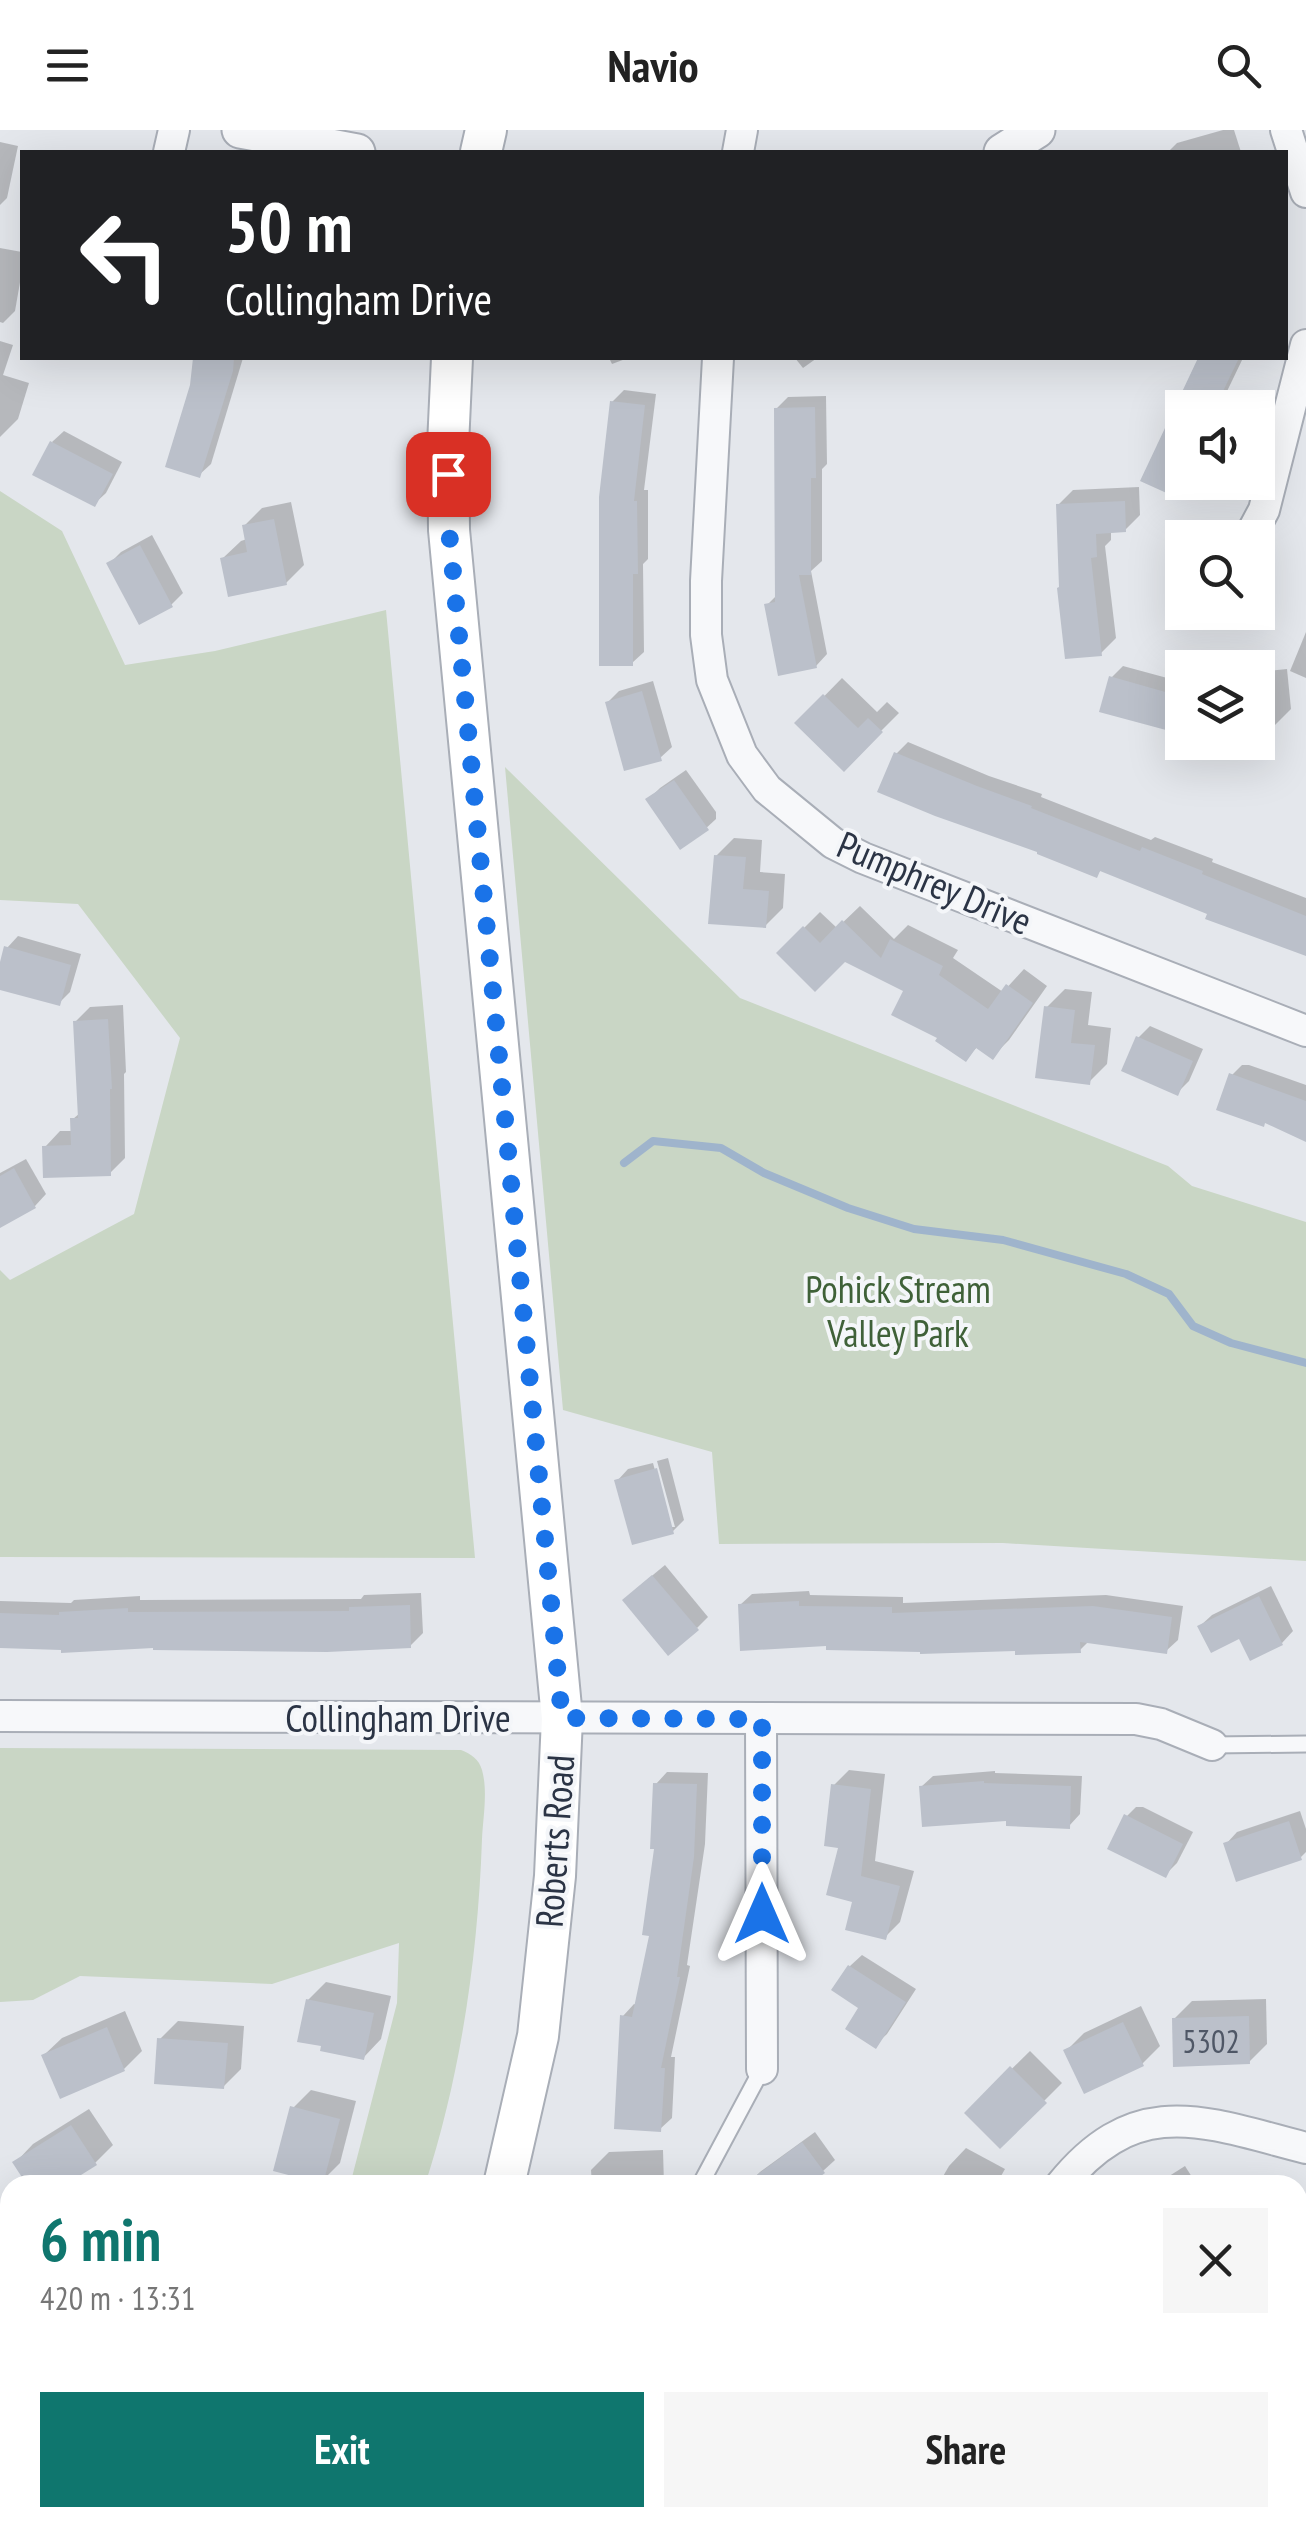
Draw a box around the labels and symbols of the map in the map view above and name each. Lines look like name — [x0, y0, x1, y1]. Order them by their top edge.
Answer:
pin — [406, 432, 491, 517]
street label: Pumphrey Drive — [830, 819, 1040, 945]
park label: Pohick Stream Valley Park — [805, 1264, 991, 1357]
street label: Collingham Drive — [285, 1693, 511, 1742]
street label: Roberts Road — [524, 1753, 584, 1929]
position arrow — [710, 1862, 814, 1966]
house number: 5302 — [1182, 2020, 1240, 2062]

